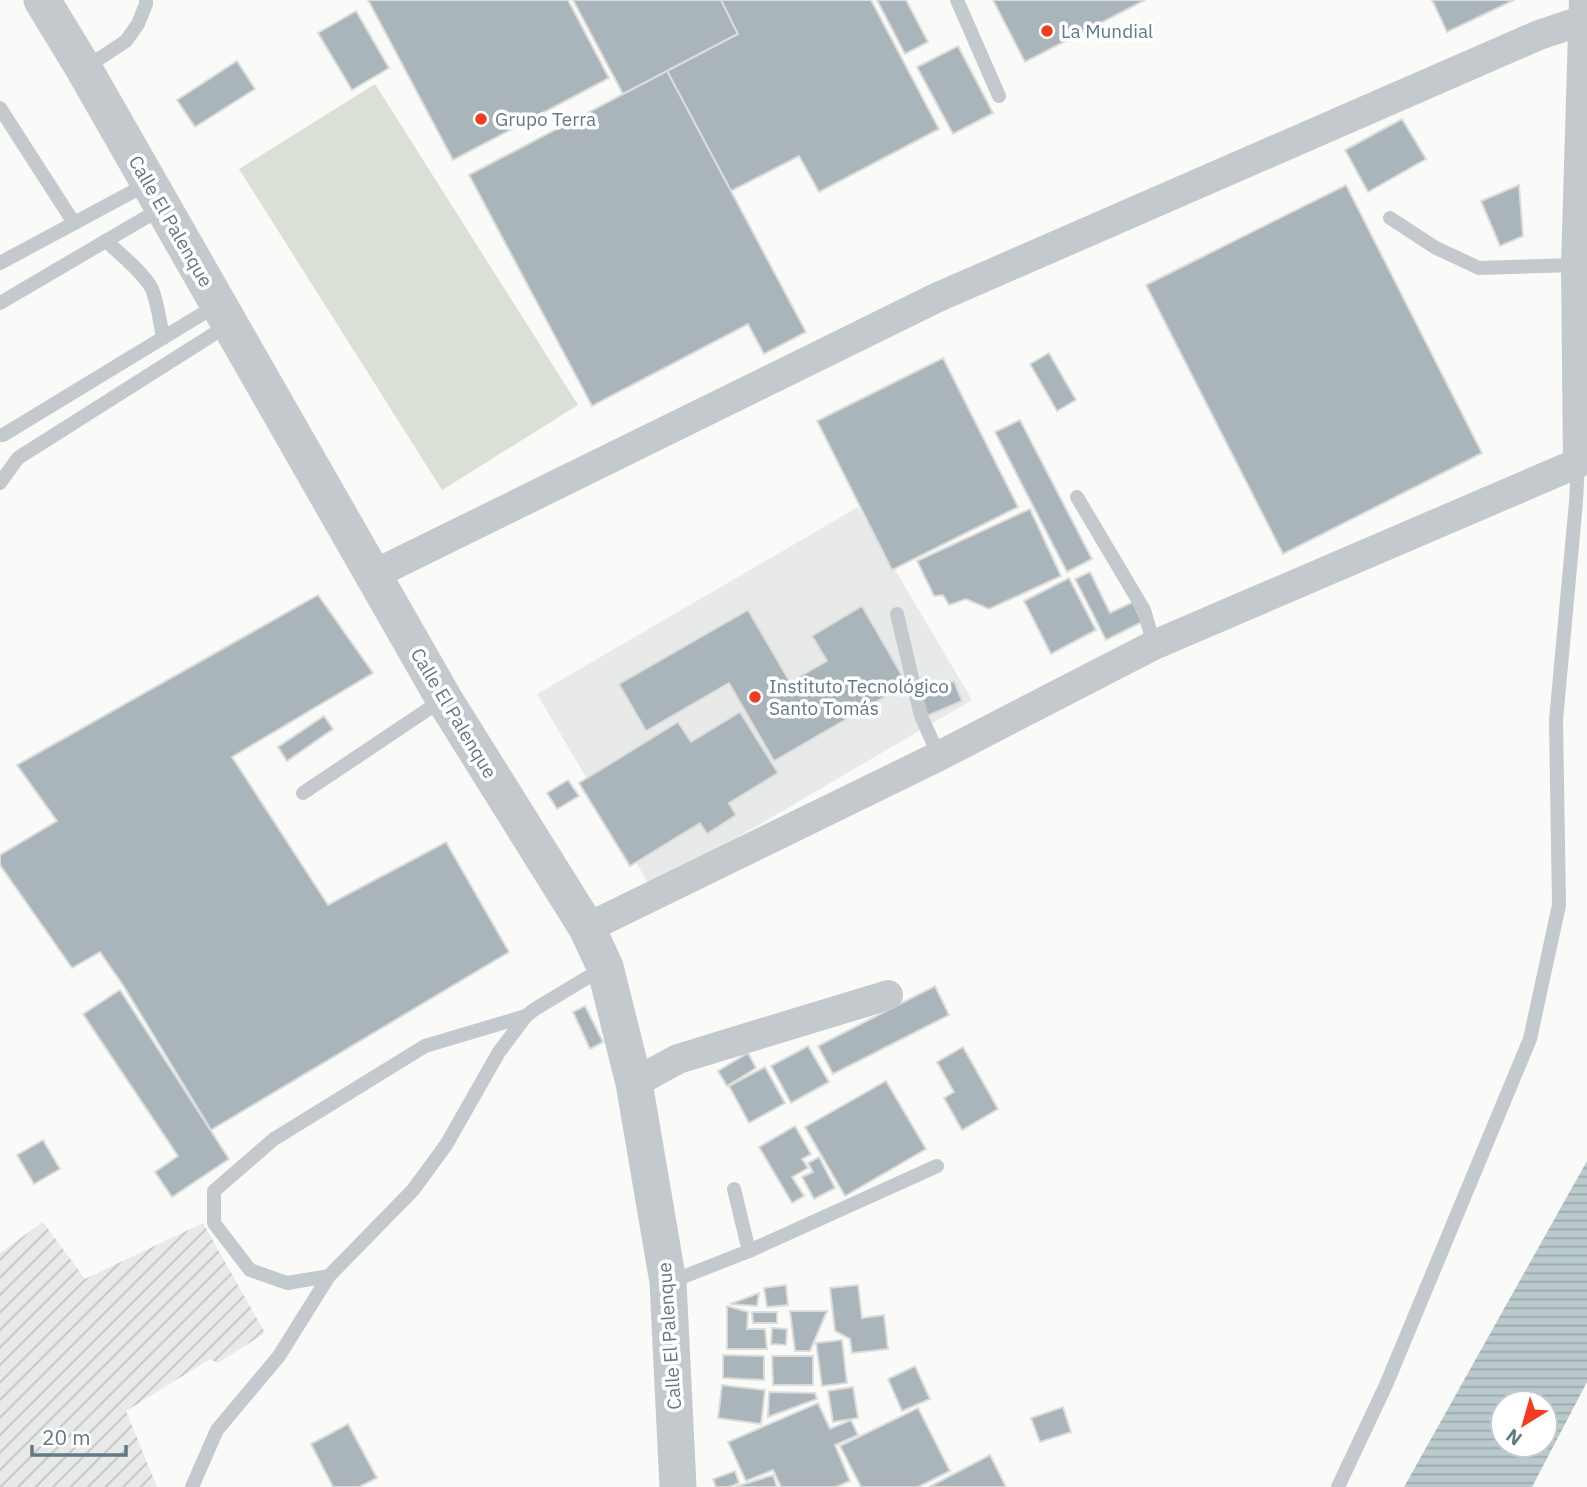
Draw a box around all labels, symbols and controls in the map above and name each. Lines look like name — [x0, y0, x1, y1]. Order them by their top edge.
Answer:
place label: La Mundial — [1061, 19, 1153, 43]
marker: La Mundial — [1039, 23, 1055, 39]
place label: Grupo Terra — [495, 107, 596, 131]
marker: Grupo Terra — [473, 111, 489, 127]
street label: Calle El Palenque — [124, 151, 218, 291]
street label: Calle El Palenque — [406, 643, 502, 783]
place label: Instituto Tecnológico Santo Tomás — [769, 674, 949, 720]
marker: Instituto Tecnológico Santo Tomás — [747, 689, 763, 705]
street label: Calle El Palenque — [652, 1261, 686, 1411]
north arrow — [1489, 1389, 1559, 1459]
scale bar — [32, 1414, 126, 1458]
text: 20 m — [42, 1423, 91, 1451]
text: N — [1501, 1424, 1526, 1451]

